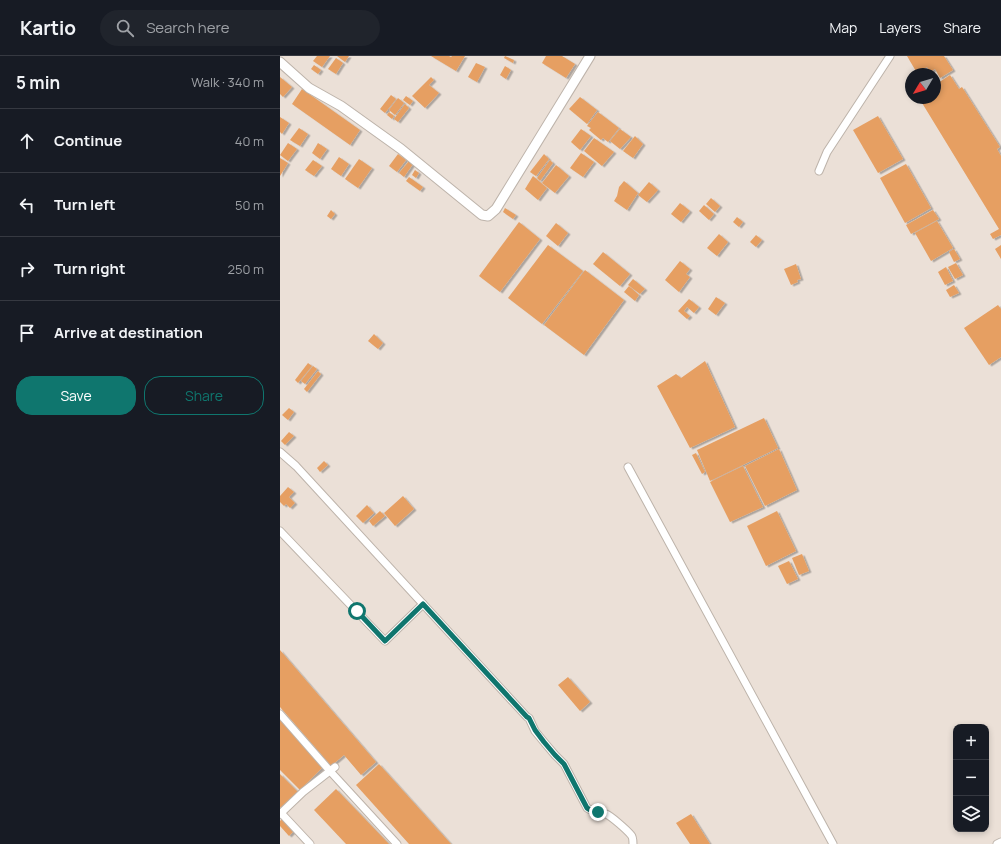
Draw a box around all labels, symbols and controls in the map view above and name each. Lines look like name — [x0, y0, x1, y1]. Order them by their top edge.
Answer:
search box — [100, 10, 380, 46]
text: Kartio — [20, 15, 76, 41]
icon: search — [114, 17, 136, 39]
text: Search here — [146, 17, 230, 38]
text: Map — [829, 18, 857, 37]
text: Layers — [879, 18, 921, 37]
text: Share — [943, 18, 981, 37]
north arrow — [905, 68, 941, 104]
text: 5 min — [16, 71, 60, 94]
text: Walk · 340 m — [191, 73, 264, 91]
icon: ahead — [16, 130, 38, 152]
text: Continue — [54, 130, 122, 151]
text: 40 m — [235, 132, 264, 150]
icon: left — [16, 194, 38, 216]
text: Turn left — [54, 194, 116, 215]
text: 50 m — [235, 196, 264, 214]
icon: right — [16, 258, 38, 280]
text: Turn right — [54, 258, 125, 279]
text: 250 m — [228, 260, 264, 278]
icon: arrive — [16, 322, 38, 344]
text: Arrive at destination — [54, 322, 203, 343]
button: Save — [16, 376, 136, 415]
button: Share — [144, 376, 264, 415]
route start — [348, 602, 366, 620]
map controls — [953, 724, 989, 832]
button: + — [953, 724, 989, 760]
button: − — [953, 760, 989, 796]
button: layers — [953, 796, 989, 832]
route end — [589, 803, 607, 821]

